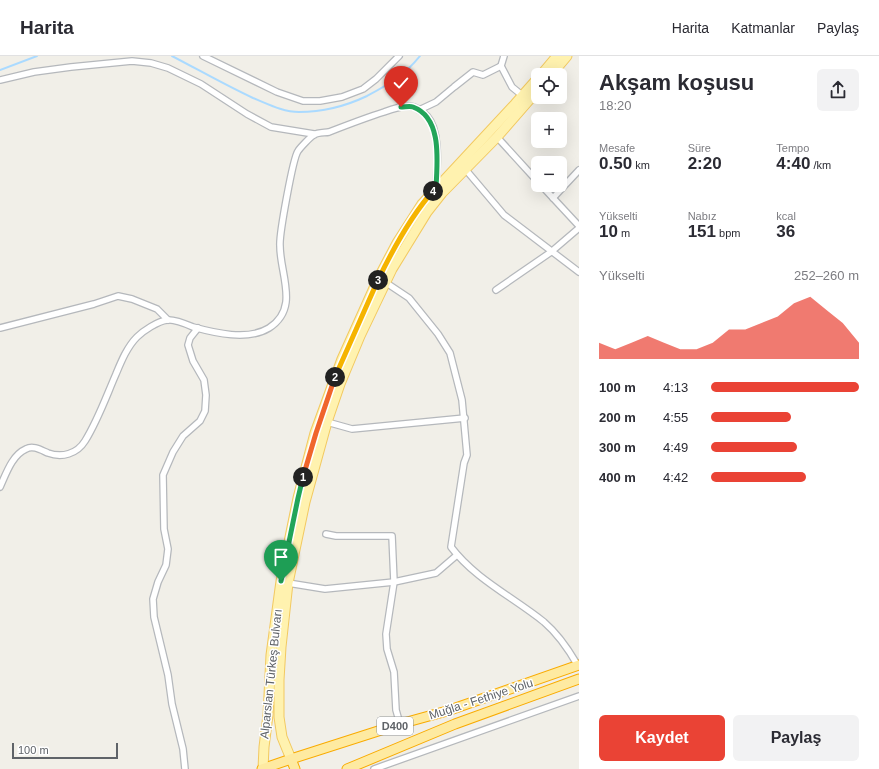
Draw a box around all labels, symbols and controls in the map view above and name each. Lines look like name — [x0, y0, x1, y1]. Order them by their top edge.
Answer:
text: Harita — [20, 17, 74, 38]
text: Harita — [672, 20, 709, 36]
text: Katmanlar — [731, 20, 795, 36]
text: Paylaş — [817, 20, 859, 36]
pin — [384, 66, 418, 107]
map controls — [531, 68, 567, 192]
button: locate — [531, 68, 567, 104]
button: share — [817, 69, 859, 111]
text: Akşam koşusu — [599, 70, 754, 95]
icon: check — [390, 72, 412, 94]
text: 18:20 — [599, 98, 632, 113]
button: + — [531, 112, 567, 148]
text: Mesafe — [599, 142, 635, 154]
text: Süre — [688, 142, 711, 154]
text: Tempo — [776, 142, 809, 154]
text: 0.50 — [599, 154, 632, 173]
text: 2:20 — [688, 154, 722, 173]
text: 4:40 — [776, 154, 810, 173]
button: − — [531, 156, 567, 192]
text: km — [632, 159, 650, 171]
text: /km — [810, 159, 831, 171]
pin: 4 — [423, 181, 443, 201]
text: 4 — [430, 185, 436, 197]
text: Yükselti — [599, 210, 638, 222]
text: Nabız — [688, 210, 716, 222]
text: kcal — [776, 210, 796, 222]
text: 10 — [599, 222, 618, 241]
text: 151 — [688, 222, 716, 241]
text: 36 — [776, 222, 795, 241]
text: m — [618, 227, 630, 239]
text: bpm — [716, 227, 741, 239]
text: Yükselti — [599, 268, 645, 283]
text: 252–260 m — [794, 268, 859, 283]
pin: 3 — [368, 270, 388, 290]
text: 3 — [375, 274, 381, 286]
pin: 2 — [325, 367, 345, 387]
text: 2 — [332, 371, 338, 383]
text: 100 m — [599, 380, 636, 395]
text: 4:13 — [663, 380, 688, 395]
text: 200 m — [599, 410, 636, 425]
text: 4:55 — [663, 410, 688, 425]
text: 300 m — [599, 440, 636, 455]
text: 4:49 — [663, 440, 688, 455]
pin: 1 — [293, 467, 313, 487]
text: 400 m — [599, 470, 636, 485]
text: 4:42 — [663, 470, 688, 485]
text: 1 — [300, 471, 306, 483]
pin — [264, 540, 298, 581]
icon: arrive — [270, 546, 292, 568]
street label: Alparslan Türkeş Bulvarı — [257, 608, 285, 740]
street label: Muğla - Fethiye Yolu — [427, 676, 535, 722]
button: Kaydet — [599, 715, 725, 761]
button: Paylaş — [733, 715, 859, 761]
road number: D400 — [377, 717, 413, 735]
scale bar — [12, 741, 118, 760]
text: 100 m — [18, 744, 49, 756]

